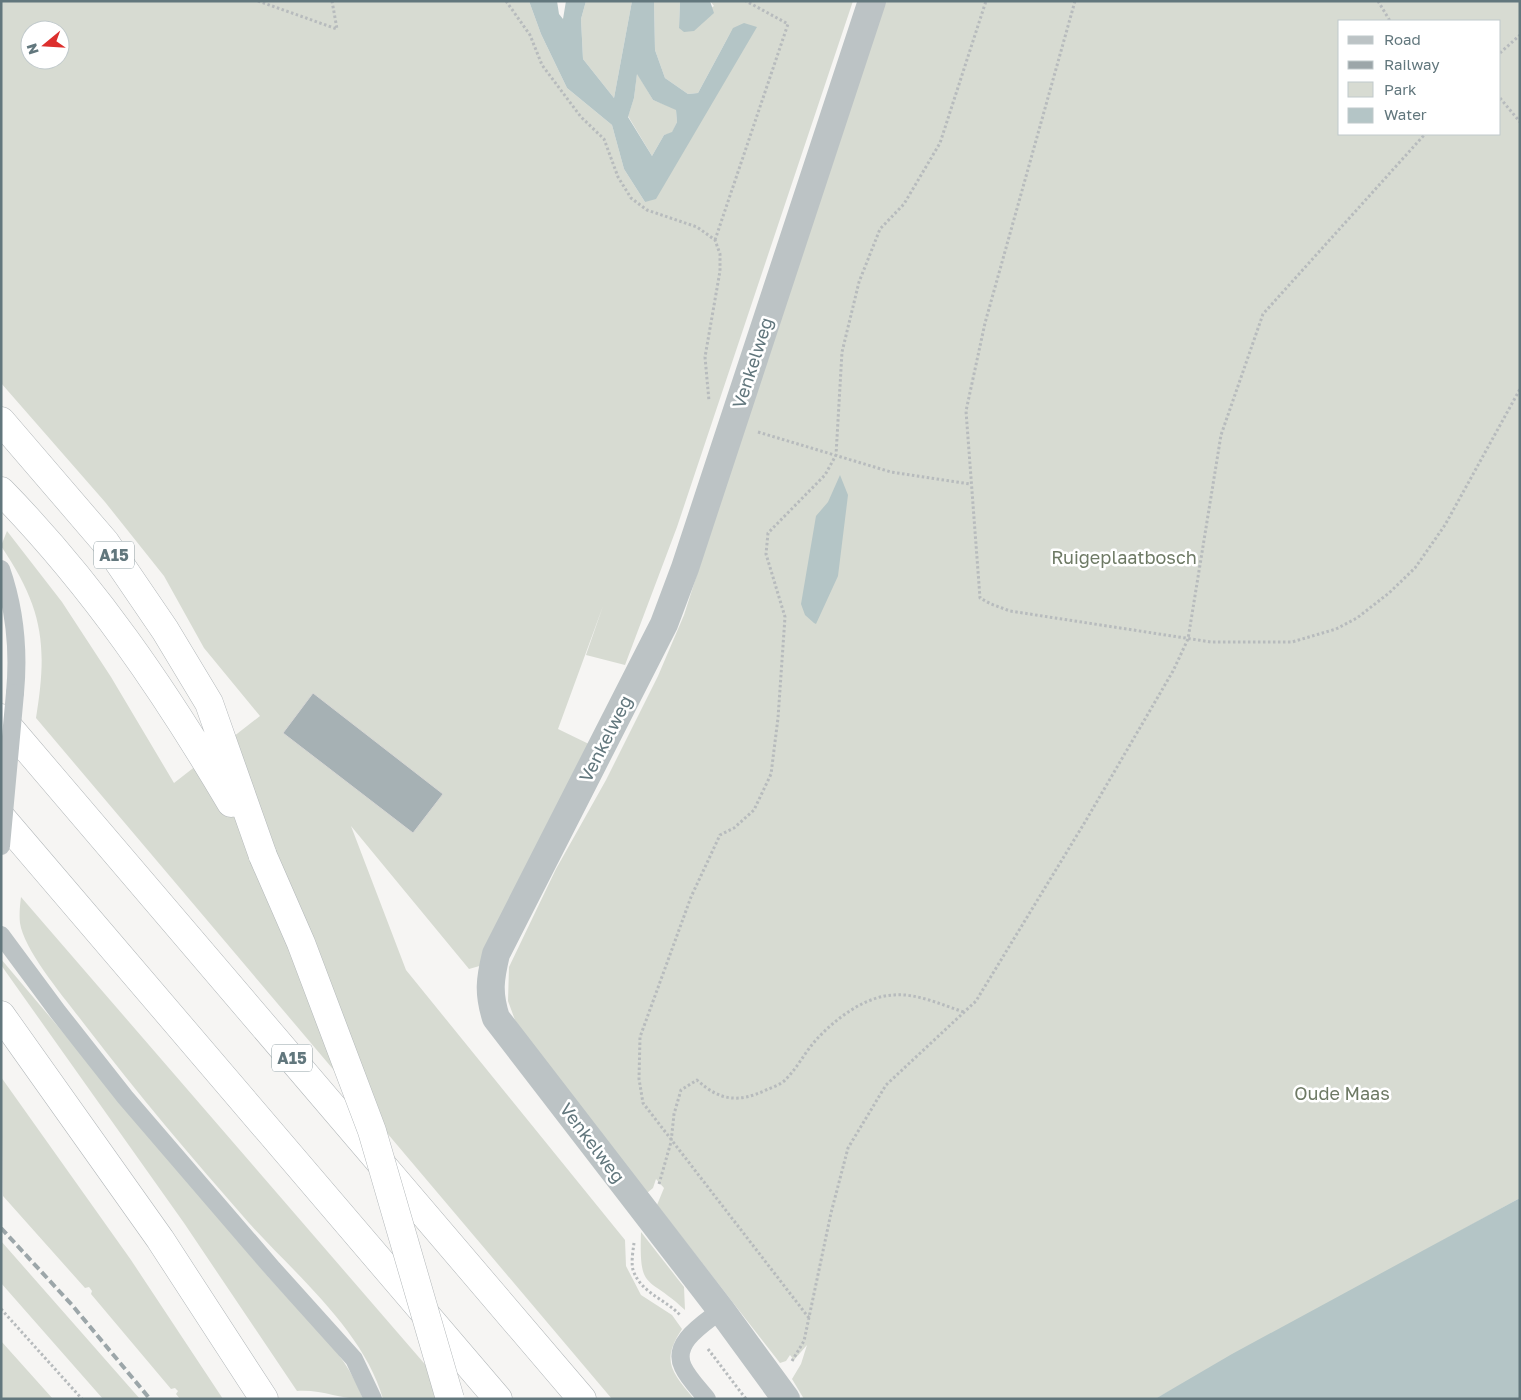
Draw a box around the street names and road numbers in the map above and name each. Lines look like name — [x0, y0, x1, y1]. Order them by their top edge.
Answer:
street label: Venkelweg — [727, 314, 777, 411]
road number: A15 — [94, 542, 134, 568]
street label: Venkelweg — [574, 692, 636, 786]
road number: A15 — [272, 1044, 312, 1072]
street label: Venkelweg — [556, 1098, 630, 1187]

